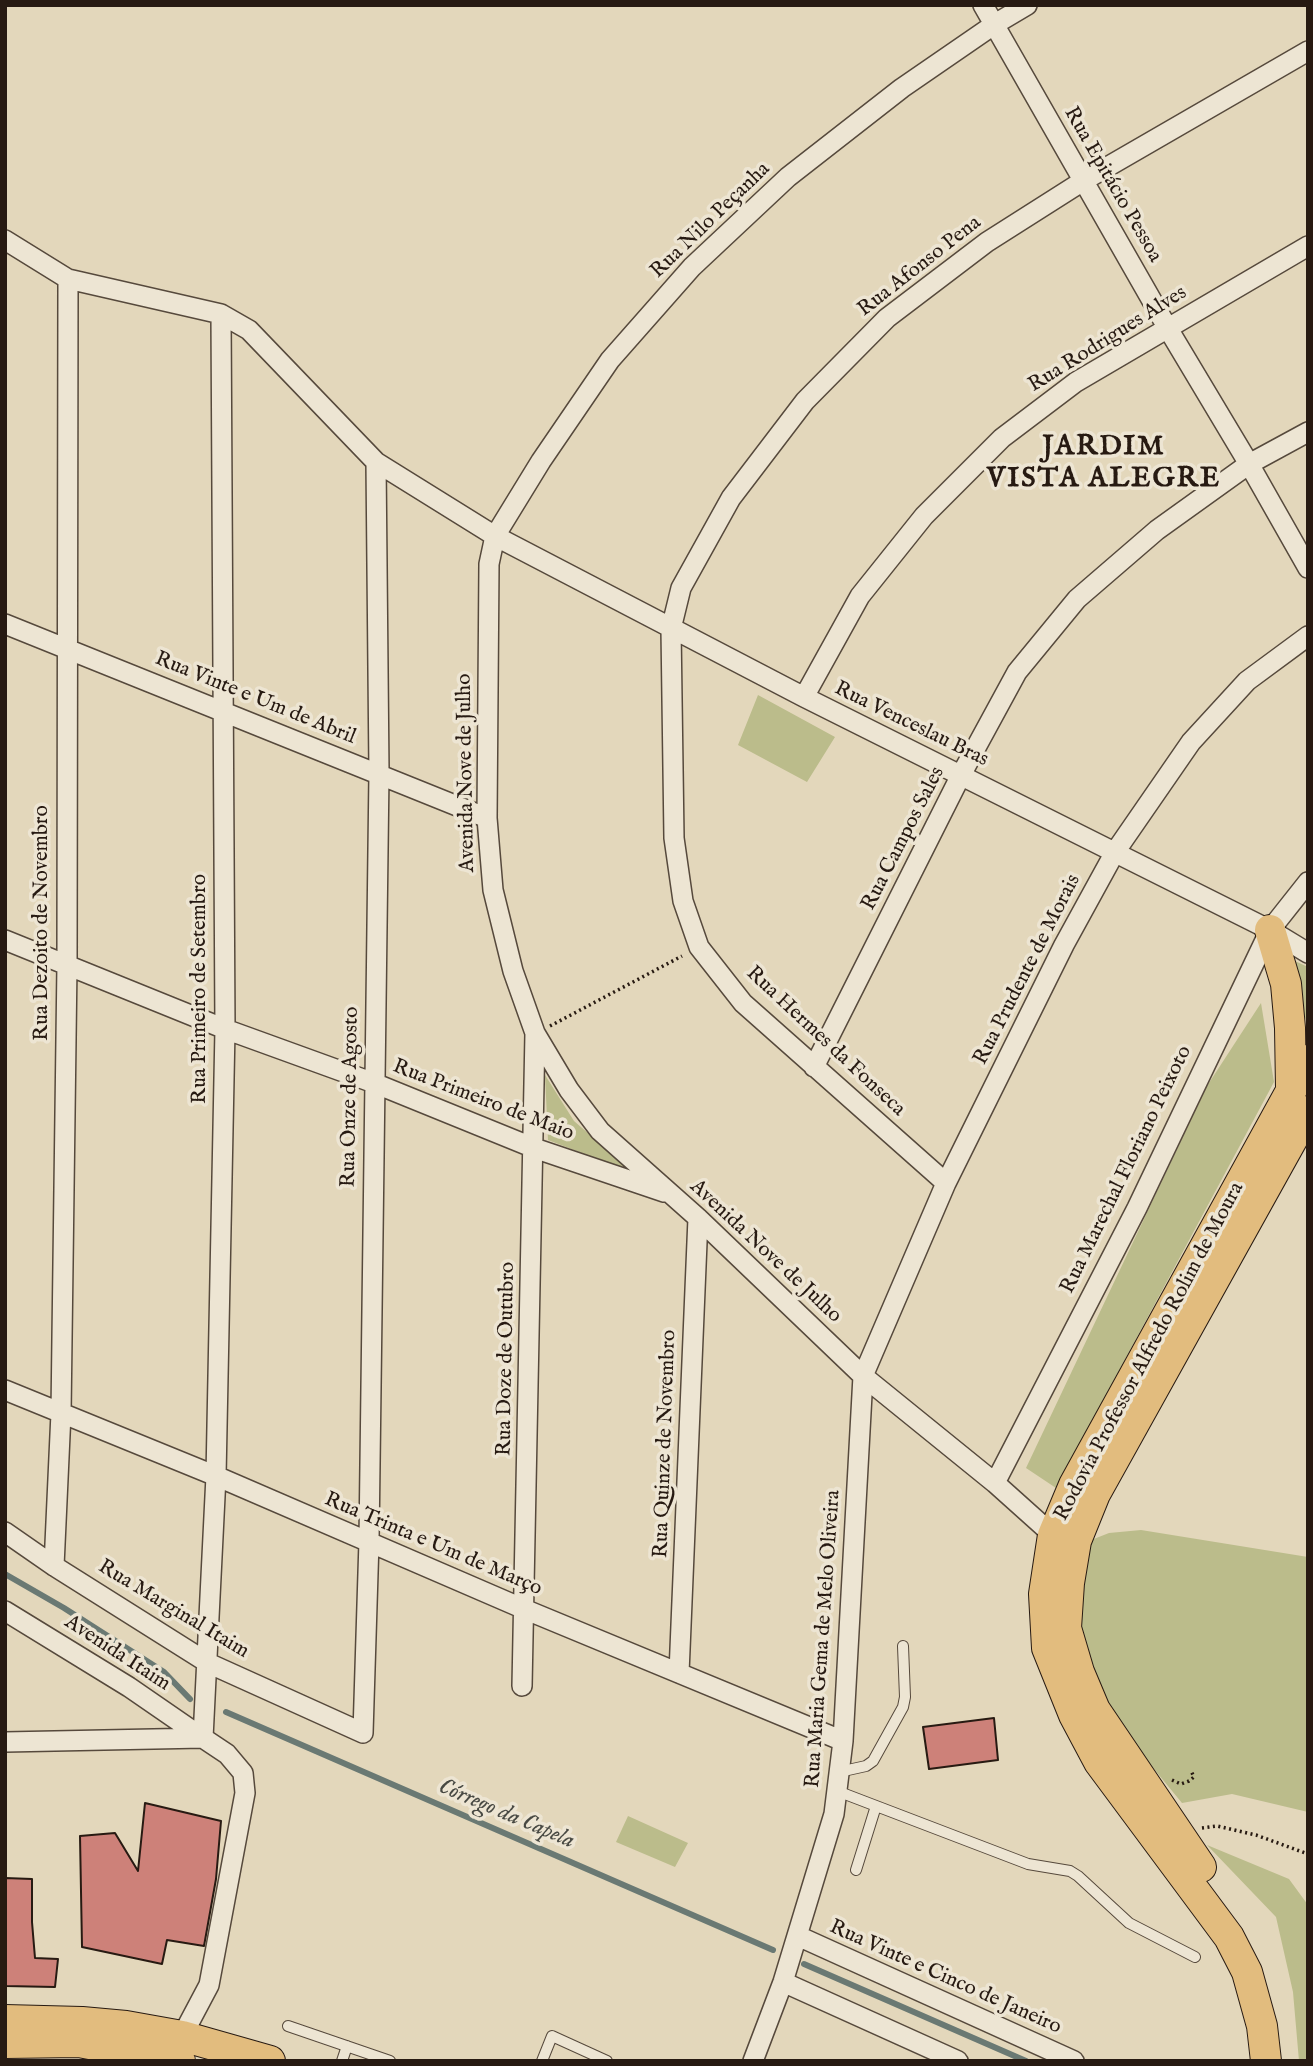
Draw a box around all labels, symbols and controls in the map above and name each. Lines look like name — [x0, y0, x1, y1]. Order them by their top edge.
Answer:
street label: Rua Epitácio Pessoa — [1057, 103, 1167, 267]
street label: Rua Nilo Peçanha — [646, 158, 776, 284]
street label: Rua Afonso Pena — [853, 211, 987, 323]
street label: Rua Rodrigues Alves — [1024, 281, 1192, 399]
district label: JARDIM VISTA ALEGRE — [988, 431, 1220, 497]
street label: Rua Vinte e Um de Abril — [151, 647, 359, 751]
street label: Avenida Nove de Julho — [453, 673, 481, 873]
street label: Rua Venceslau Bras — [830, 677, 992, 773]
street label: Rua Campos Sales — [857, 763, 951, 915]
street label: Rua Dezoito de Novembro — [30, 805, 56, 1041]
street label: Rua Prudente de Morais — [969, 870, 1087, 1070]
street label: Rua Primeiro de Setembro — [188, 874, 214, 1104]
street label: Rua Hermes da Fonseca — [740, 962, 910, 1122]
street label: Rua Onze de Agosto — [337, 1006, 365, 1188]
street label: Rua Marechal Floriano Peixoto — [1056, 1042, 1198, 1298]
street label: Rua Primeiro de Maio — [389, 1055, 577, 1147]
street label: Avenida Nove de Julho — [684, 1175, 846, 1329]
street label: Rodovia Professor Alfredo Rolim de Moura — [1050, 1178, 1250, 1526]
street label: Rua Doze de Outubro — [493, 1262, 521, 1456]
street label: Rua Quinze de Novembro — [649, 1329, 683, 1559]
street label: Rua Trinta e Um de Março — [320, 1488, 546, 1602]
street label: Rua Maria Gema de Melo Oliveira — [801, 1489, 847, 1789]
street label: Rua Marginal Itaim — [93, 1555, 253, 1665]
street label: Avenida Itaim — [59, 1610, 175, 1698]
water label: Córrego da Capela — [434, 1774, 578, 1856]
street label: Rua Vinte e Cinco de Janeiro — [825, 1915, 1065, 2041]

